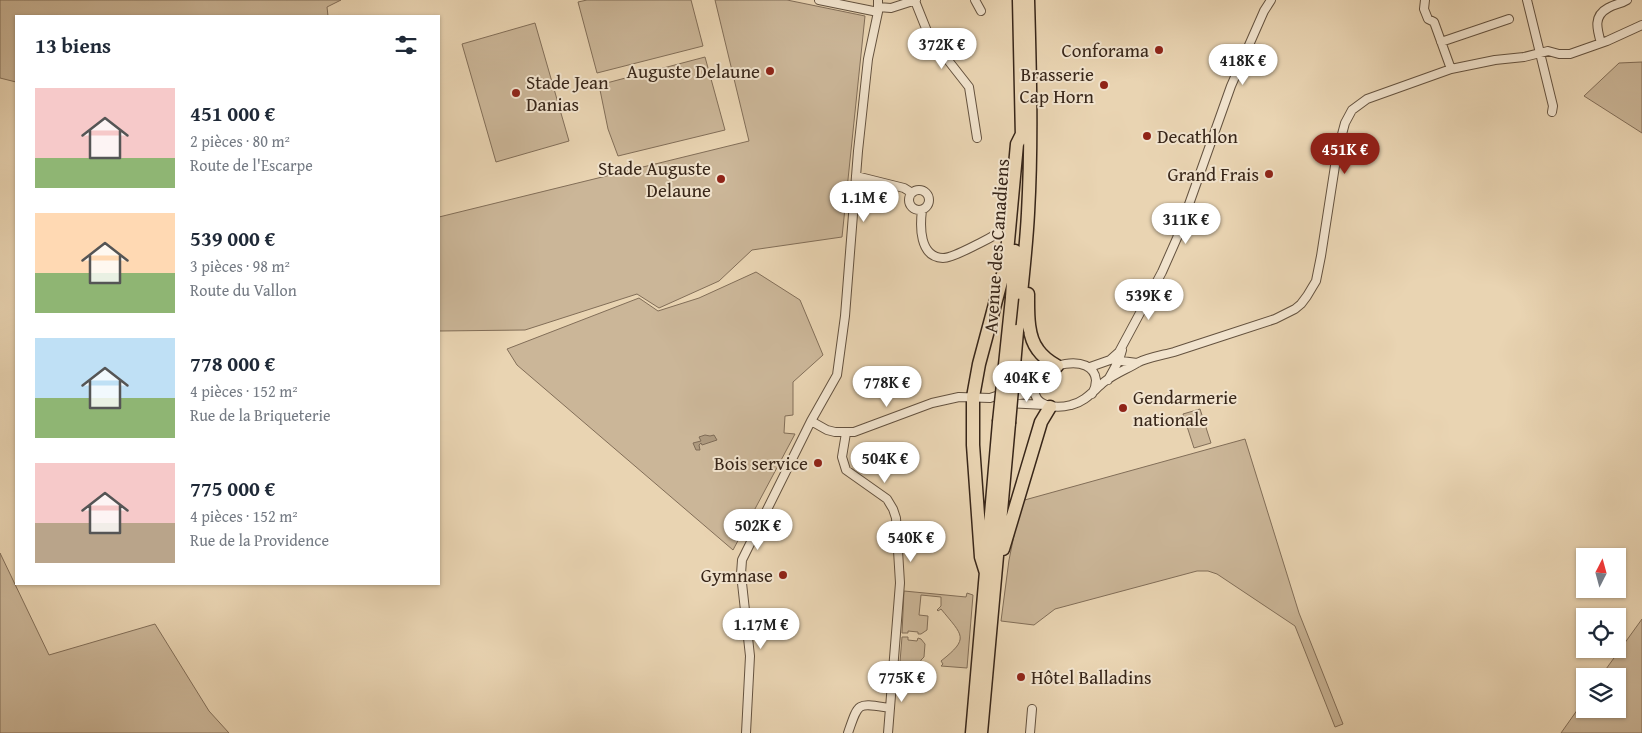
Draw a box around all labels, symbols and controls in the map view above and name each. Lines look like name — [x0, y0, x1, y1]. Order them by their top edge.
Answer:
pin: 372K € — [901, 28, 983, 70]
text: 13 biens — [35, 30, 111, 61]
icon: filters — [392, 31, 420, 59]
text: 372K € — [919, 32, 965, 56]
place label: Conforama — [1061, 36, 1149, 64]
marker: Conforama — [1153, 44, 1165, 56]
pin: 418K € — [1202, 44, 1284, 86]
text: 418K € — [1220, 48, 1266, 72]
place label: Auguste Delaune — [626, 57, 760, 85]
place label: Brasserie Cap Horn — [1019, 60, 1094, 110]
marker: Auguste Delaune — [764, 65, 776, 77]
place label: Stade Jean Danias — [526, 68, 609, 118]
marker: Brasserie Cap Horn — [1098, 79, 1110, 91]
marker: Stade Jean Danias — [510, 87, 522, 99]
text: 451 000 € — [190, 98, 275, 129]
icon: home — [75, 108, 135, 168]
place label: Decathlon — [1157, 122, 1238, 150]
text: 2 pièces · 80 m² — [190, 129, 290, 153]
marker: Decathlon — [1141, 130, 1153, 142]
pin: 451K € — [1304, 132, 1386, 175]
text: 451K € — [1322, 137, 1368, 161]
text: Route de l'Escarpe — [190, 153, 313, 177]
place label: Stade Auguste Delaune — [598, 154, 711, 204]
street label: Avenue des Canadiens — [976, 158, 1016, 334]
place label: Grand Frais — [1167, 160, 1259, 188]
marker: Grand Frais — [1263, 168, 1275, 180]
marker: Stade Auguste Delaune — [715, 173, 727, 185]
pin: 1.1M € — [823, 180, 905, 223]
text: 1.1M € — [841, 185, 887, 209]
pin: 311K € — [1145, 202, 1227, 245]
text: 311K € — [1163, 207, 1209, 231]
text: 539 000 € — [190, 223, 275, 254]
icon: home — [75, 233, 135, 293]
text: 3 pièces · 98 m² — [190, 254, 290, 278]
text: Route du Vallon — [190, 278, 297, 302]
pin: 539K € — [1108, 278, 1190, 321]
text: 539K € — [1126, 283, 1172, 307]
text: 778 000 € — [190, 348, 275, 379]
icon: home — [75, 358, 135, 418]
pin: 404K € — [986, 360, 1068, 403]
text: 404K € — [1004, 365, 1050, 389]
pin: 778K € — [846, 366, 928, 408]
text: 778K € — [864, 370, 910, 394]
text: 4 pièces · 152 m² — [190, 379, 298, 403]
place label: Gendarmerie nationale — [1133, 383, 1237, 433]
marker: Gendarmerie nationale — [1117, 402, 1129, 414]
text: Rue de la Briqueterie — [190, 403, 331, 427]
pin: 504K € — [844, 442, 926, 484]
text: 504K € — [862, 446, 908, 470]
place label: Bois service — [714, 449, 808, 477]
marker: Bois service — [812, 457, 824, 469]
text: 775 000 € — [190, 473, 275, 504]
icon: home — [75, 483, 135, 543]
text: 4 pièces · 152 m² — [190, 504, 298, 528]
pin: 502K € — [717, 508, 799, 551]
text: 502K € — [735, 513, 781, 537]
pin: 540K € — [870, 520, 952, 563]
text: 540K € — [888, 525, 934, 549]
text: Rue de la Providence — [190, 528, 329, 552]
north arrow — [1576, 548, 1626, 598]
map controls — [1576, 548, 1626, 718]
place label: Gymnase — [701, 561, 773, 589]
marker: Gymnase — [777, 569, 789, 581]
pin: 1.17M € — [715, 608, 807, 650]
button: locate — [1576, 608, 1626, 658]
text: 1.17M € — [734, 612, 788, 636]
pin: 775K € — [861, 660, 943, 703]
place label: Hôtel Balladins — [1031, 663, 1152, 691]
text: 775K € — [879, 665, 925, 689]
button: layers — [1576, 668, 1626, 718]
marker: Hôtel Balladins — [1015, 671, 1027, 683]

